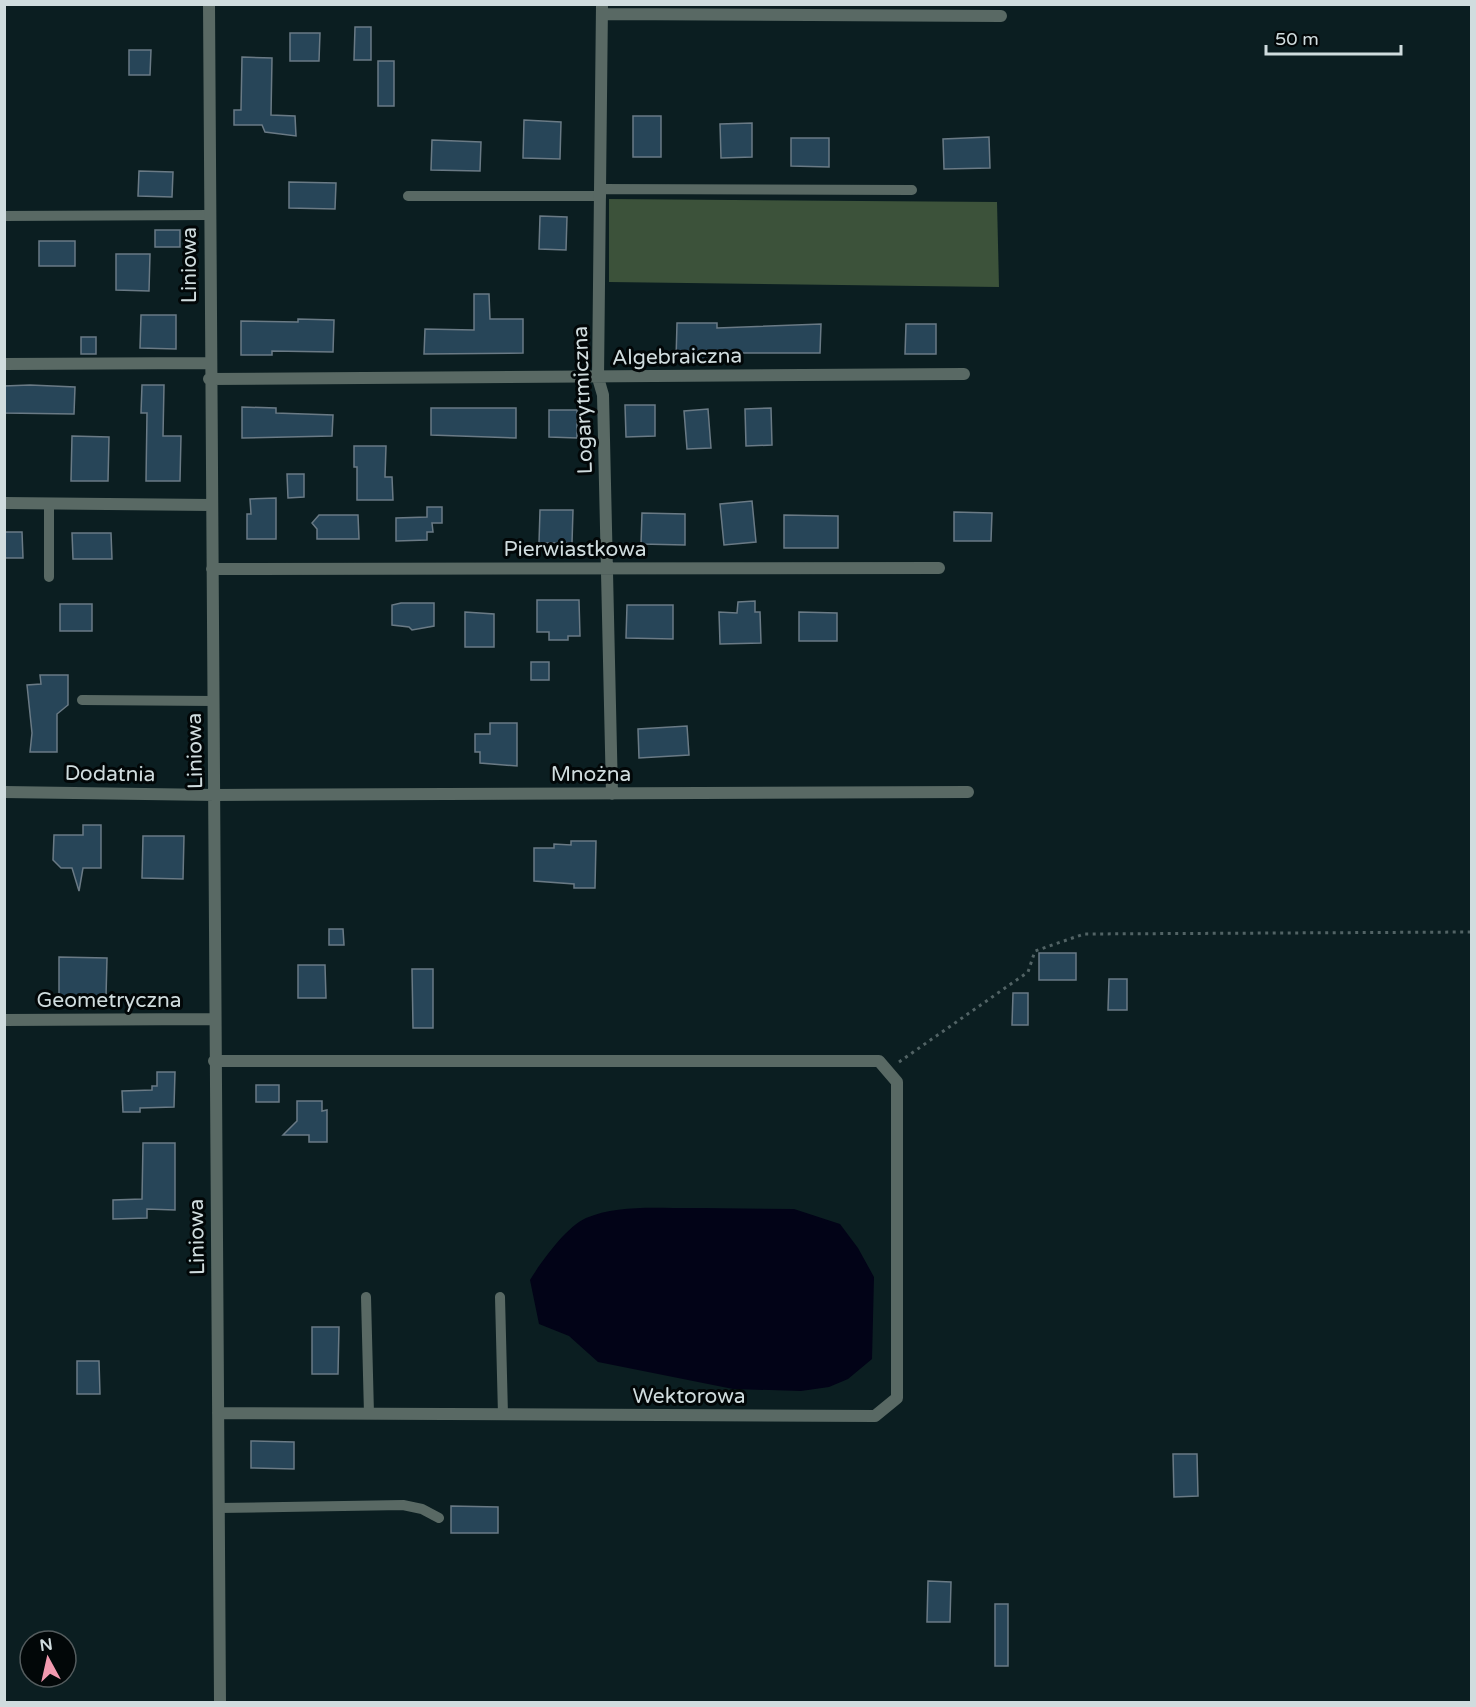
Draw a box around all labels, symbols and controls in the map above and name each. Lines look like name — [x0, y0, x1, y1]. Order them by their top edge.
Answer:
scale bar — [1266, 18, 1401, 56]
text: 50 m — [1275, 28, 1319, 50]
street label: Liniowa — [177, 227, 202, 303]
street label: Logarytmiczna — [568, 325, 598, 475]
street label: Algebraiczna — [612, 343, 742, 371]
street label: Pierwiastkowa — [504, 537, 646, 562]
street label: Liniowa — [182, 713, 208, 789]
street label: Dodatnia — [64, 761, 156, 787]
street label: Mnożna — [551, 762, 631, 787]
street label: Geometryczna — [36, 988, 182, 1013]
street label: Liniowa — [184, 1199, 210, 1275]
street label: Wektorowa — [633, 1384, 745, 1409]
north arrow — [18, 1629, 78, 1689]
text: N — [38, 1634, 54, 1656]

